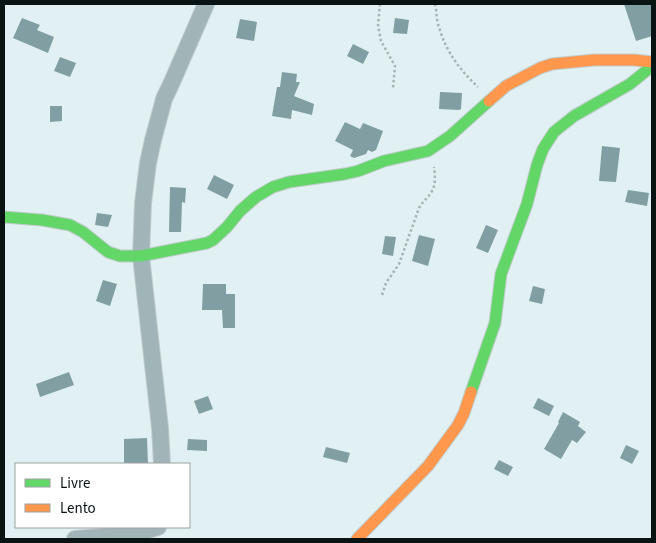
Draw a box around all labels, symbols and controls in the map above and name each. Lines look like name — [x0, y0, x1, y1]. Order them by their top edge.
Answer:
legend — [15, 463, 190, 528]
text: Livre — [60, 473, 90, 494]
text: Lento — [60, 498, 96, 519]

